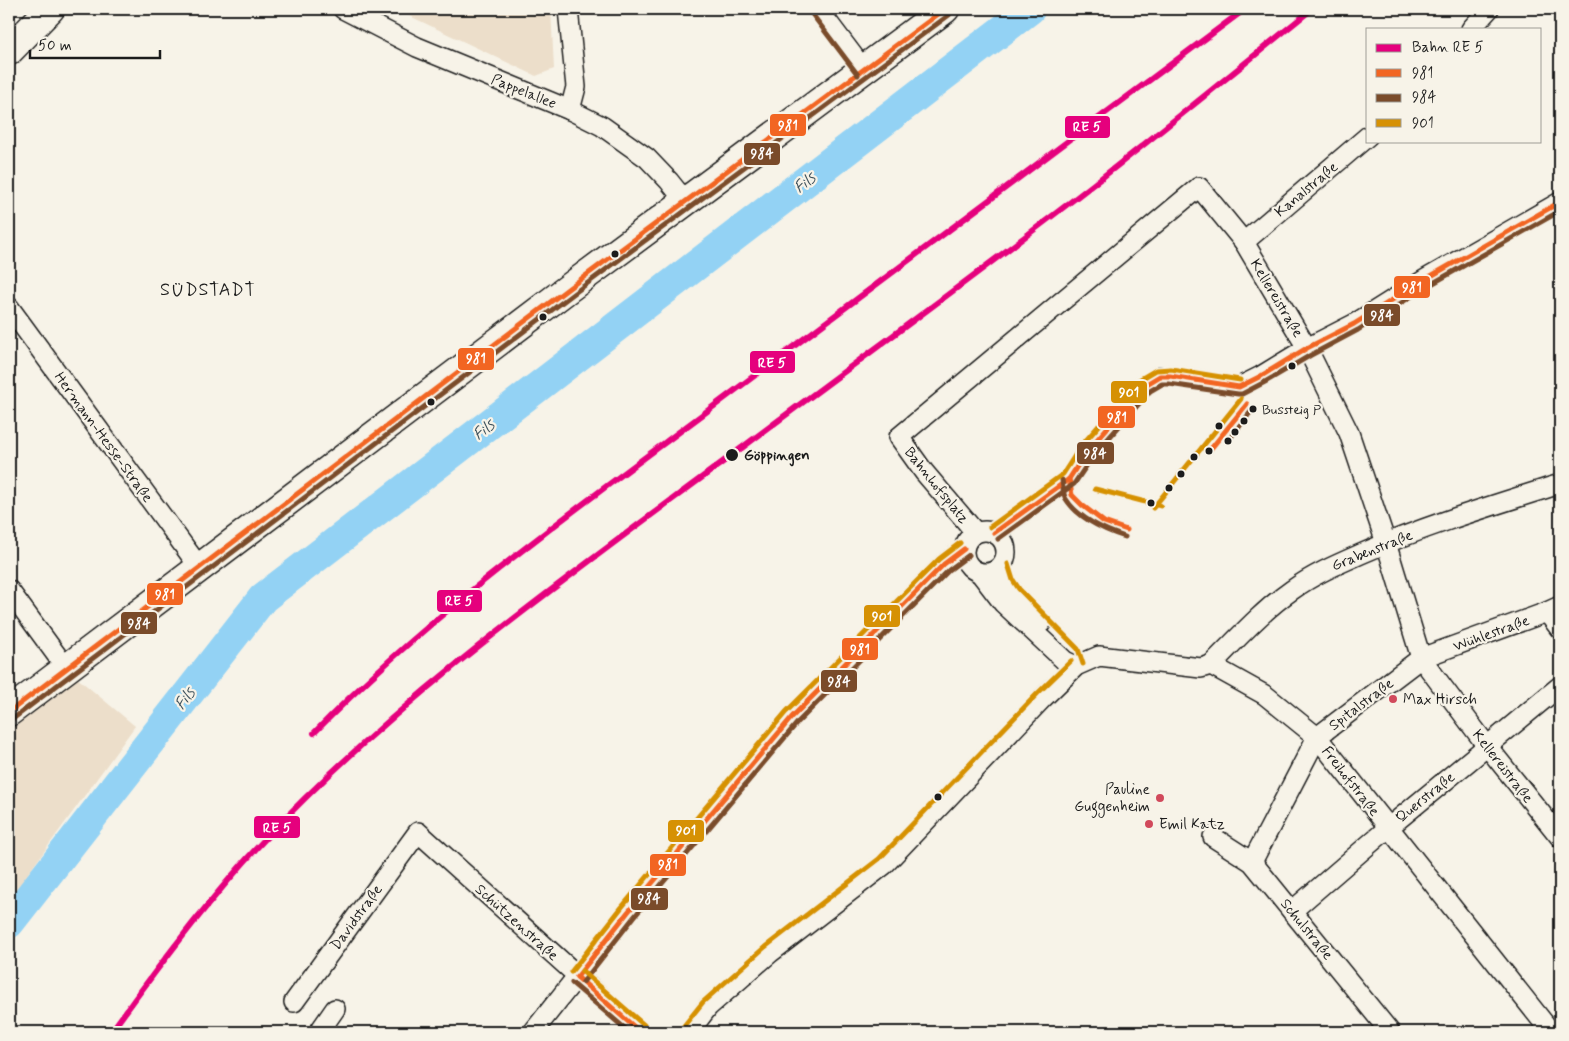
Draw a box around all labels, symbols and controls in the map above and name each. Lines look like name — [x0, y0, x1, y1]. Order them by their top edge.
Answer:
scale bar — [30, 28, 160, 60]
legend — [1366, 28, 1542, 142]
text: 50 m — [38, 36, 72, 56]
text: Bahn RE 5 — [1412, 38, 1483, 58]
text: 981 — [1412, 64, 1433, 84]
street label: Pappelallee — [488, 70, 560, 114]
text: 984 — [1412, 88, 1437, 108]
line badge: 981 — [769, 113, 807, 137]
text: 901 — [1412, 114, 1434, 134]
line badge: RE 5 — [1064, 115, 1111, 139]
text: 981 — [778, 117, 798, 135]
text: RE 5 — [1073, 118, 1102, 136]
line badge: 984 — [743, 142, 781, 166]
text: 984 — [751, 145, 774, 163]
street label: Kanalstraße — [1271, 157, 1342, 222]
water label: Fils — [790, 167, 821, 198]
unlabelled marker — [610, 249, 620, 259]
street label: Kellereistraße — [1245, 256, 1307, 341]
line badge: 981 — [1393, 275, 1431, 299]
district label: SÜDSTADT — [160, 278, 256, 302]
text: 981 — [1402, 279, 1422, 297]
line badge: 984 — [1363, 303, 1401, 327]
text: 984 — [1371, 307, 1394, 325]
unlabelled marker — [538, 312, 548, 322]
line badge: 981 — [457, 347, 495, 371]
text: 981 — [466, 350, 486, 368]
line badge: RE 5 — [749, 350, 796, 374]
text: RE 5 — [758, 354, 787, 372]
unlabelled marker — [1287, 361, 1297, 371]
street label: Hermann-Hesse-Straße — [49, 368, 157, 507]
line badge: 901 — [1110, 380, 1148, 404]
text: 901 — [1119, 384, 1139, 402]
unlabelled marker — [426, 397, 436, 407]
place label: Bussteig P — [1262, 401, 1321, 419]
marker: Bussteig P — [1248, 404, 1258, 414]
line badge: 981 — [1097, 405, 1136, 429]
text: 981 — [1107, 409, 1127, 427]
water label: Fils — [469, 414, 500, 445]
unlabelled marker — [1239, 416, 1249, 426]
unlabelled marker — [1214, 421, 1224, 431]
unlabelled marker — [1230, 427, 1240, 437]
unlabelled marker — [1223, 436, 1233, 446]
line badge: 984 — [1076, 441, 1115, 465]
street label: Bahnhofsplatz — [899, 443, 973, 528]
text: 984 — [1084, 445, 1107, 463]
place label: Göppingen — [744, 446, 810, 467]
unlabelled marker — [1204, 446, 1214, 456]
marker: Göppingen — [724, 447, 740, 463]
unlabelled marker — [1189, 452, 1199, 462]
unlabelled marker — [1176, 469, 1186, 479]
unlabelled marker — [1164, 483, 1174, 493]
unlabelled marker — [1146, 498, 1156, 508]
street label: Grabenstraße — [1329, 526, 1416, 576]
line badge: 981 — [146, 582, 184, 606]
text: 981 — [155, 586, 175, 604]
line badge: RE 5 — [436, 589, 483, 613]
text: RE 5 — [445, 592, 474, 610]
line badge: 901 — [863, 604, 901, 628]
text: 901 — [872, 608, 892, 626]
line badge: 984 — [120, 611, 158, 635]
street label: Wühlestraße — [1451, 611, 1532, 657]
text: 984 — [128, 615, 151, 633]
line badge: 981 — [841, 637, 879, 661]
text: 981 — [850, 641, 870, 659]
line badge: 984 — [820, 669, 858, 693]
text: 984 — [828, 673, 851, 691]
street label: Spitalstraße — [1325, 674, 1398, 736]
water label: Fils — [170, 682, 201, 714]
place label: Max Hirsch — [1403, 690, 1477, 710]
marker: Max Hirsch — [1387, 693, 1399, 705]
street label: Kellereistraße — [1467, 726, 1537, 808]
street label: Freihofstraße — [1317, 742, 1384, 821]
street label: Querstraße — [1392, 768, 1459, 828]
place label: Pauline Guggenheim — [1074, 780, 1150, 818]
unlabelled marker — [933, 792, 943, 802]
marker: Pauline Guggenheim — [1154, 792, 1166, 804]
line badge: RE 5 — [253, 815, 301, 839]
place label: Emil Katz — [1159, 815, 1225, 835]
marker: Emil Katz — [1143, 818, 1155, 830]
text: RE 5 — [263, 819, 292, 837]
line badge: 901 — [667, 819, 705, 843]
text: 901 — [676, 822, 696, 840]
line badge: 981 — [649, 853, 687, 877]
text: 981 — [658, 856, 678, 874]
street label: Schützenstraße — [470, 880, 562, 966]
street label: Davidstraße — [326, 881, 387, 954]
line badge: 984 — [630, 887, 669, 911]
text: 984 — [638, 890, 661, 908]
street label: Schulstraße — [1275, 895, 1337, 965]

